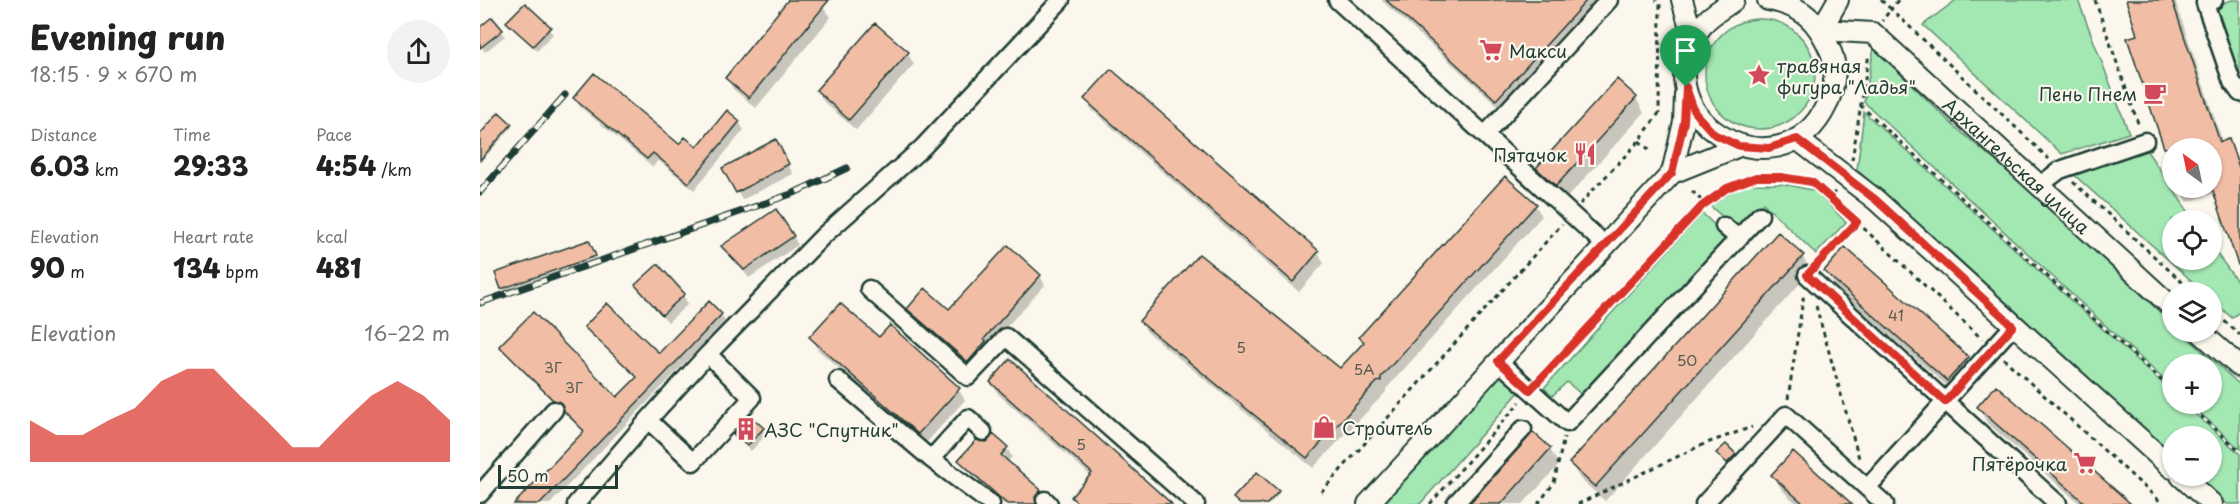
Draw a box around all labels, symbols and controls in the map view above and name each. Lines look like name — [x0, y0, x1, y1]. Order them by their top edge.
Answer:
text: Evening run — [30, 11, 225, 61]
button: share — [387, 20, 450, 83]
pin — [1660, 25, 1711, 87]
icon: arrive — [1669, 34, 1702, 67]
supermarket icon: Макси — [1478, 37, 1504, 63]
place label: Макси — [1509, 37, 1567, 64]
place label: травяная фигура "Ладья" — [1777, 52, 1916, 100]
text: 18:15 · 9 × 670 m — [30, 59, 197, 89]
place icon: травяная фигура "Ладья" — [1746, 62, 1772, 88]
place label: Пень Пнем — [2039, 80, 2137, 107]
cafe icon: Пень Пнем — [2142, 80, 2168, 106]
street label: Архангельская улица — [1938, 91, 2097, 240]
text: Distance — [30, 122, 97, 146]
text: Time — [173, 122, 211, 146]
text: Pace — [316, 122, 352, 146]
north arrow — [2162, 138, 2222, 198]
map controls — [2162, 138, 2222, 486]
place label: Пятачок — [1494, 141, 1567, 168]
restaurant icon: Пятачок — [1572, 141, 1598, 167]
text: 6.03 — [30, 146, 90, 185]
text: 29:33 — [173, 146, 248, 185]
text: 4:54 — [316, 146, 376, 185]
text: km — [90, 157, 119, 181]
text: /km — [376, 157, 412, 181]
button: locate — [2162, 210, 2222, 270]
text: Elevation — [30, 224, 99, 248]
text: Heart rate — [173, 224, 254, 248]
text: kcal — [316, 224, 348, 248]
text: 90 — [30, 248, 65, 287]
text: 134 — [173, 248, 220, 287]
text: 481 — [316, 248, 361, 287]
text: m — [65, 259, 85, 283]
text: bpm — [220, 259, 259, 283]
button: layers — [2162, 282, 2222, 342]
house number: 41 — [1888, 303, 1904, 326]
text: Elevation — [30, 318, 116, 348]
text: 16–22 m — [364, 318, 450, 348]
house number: 5 — [1236, 335, 1246, 358]
house number: 50 — [1677, 348, 1697, 371]
button: + — [2162, 354, 2222, 414]
house number: 3Г — [544, 355, 563, 378]
house number: 5А — [1353, 357, 1375, 380]
house number: 3Г — [565, 375, 584, 398]
shop icon: Строитель — [1311, 414, 1337, 440]
place label: Строитель — [1342, 414, 1433, 441]
building icon: АЗС "Спутник" — [733, 416, 759, 442]
place label: АЗС "Спутник" — [764, 416, 899, 443]
button: − — [2162, 426, 2222, 486]
house number: 5 — [1076, 432, 1086, 455]
place label: Пятёрочка — [1972, 450, 2068, 477]
supermarket icon: Пятёрочка — [2072, 450, 2098, 476]
scale bar — [498, 462, 618, 490]
text: 50 m — [507, 463, 548, 487]

